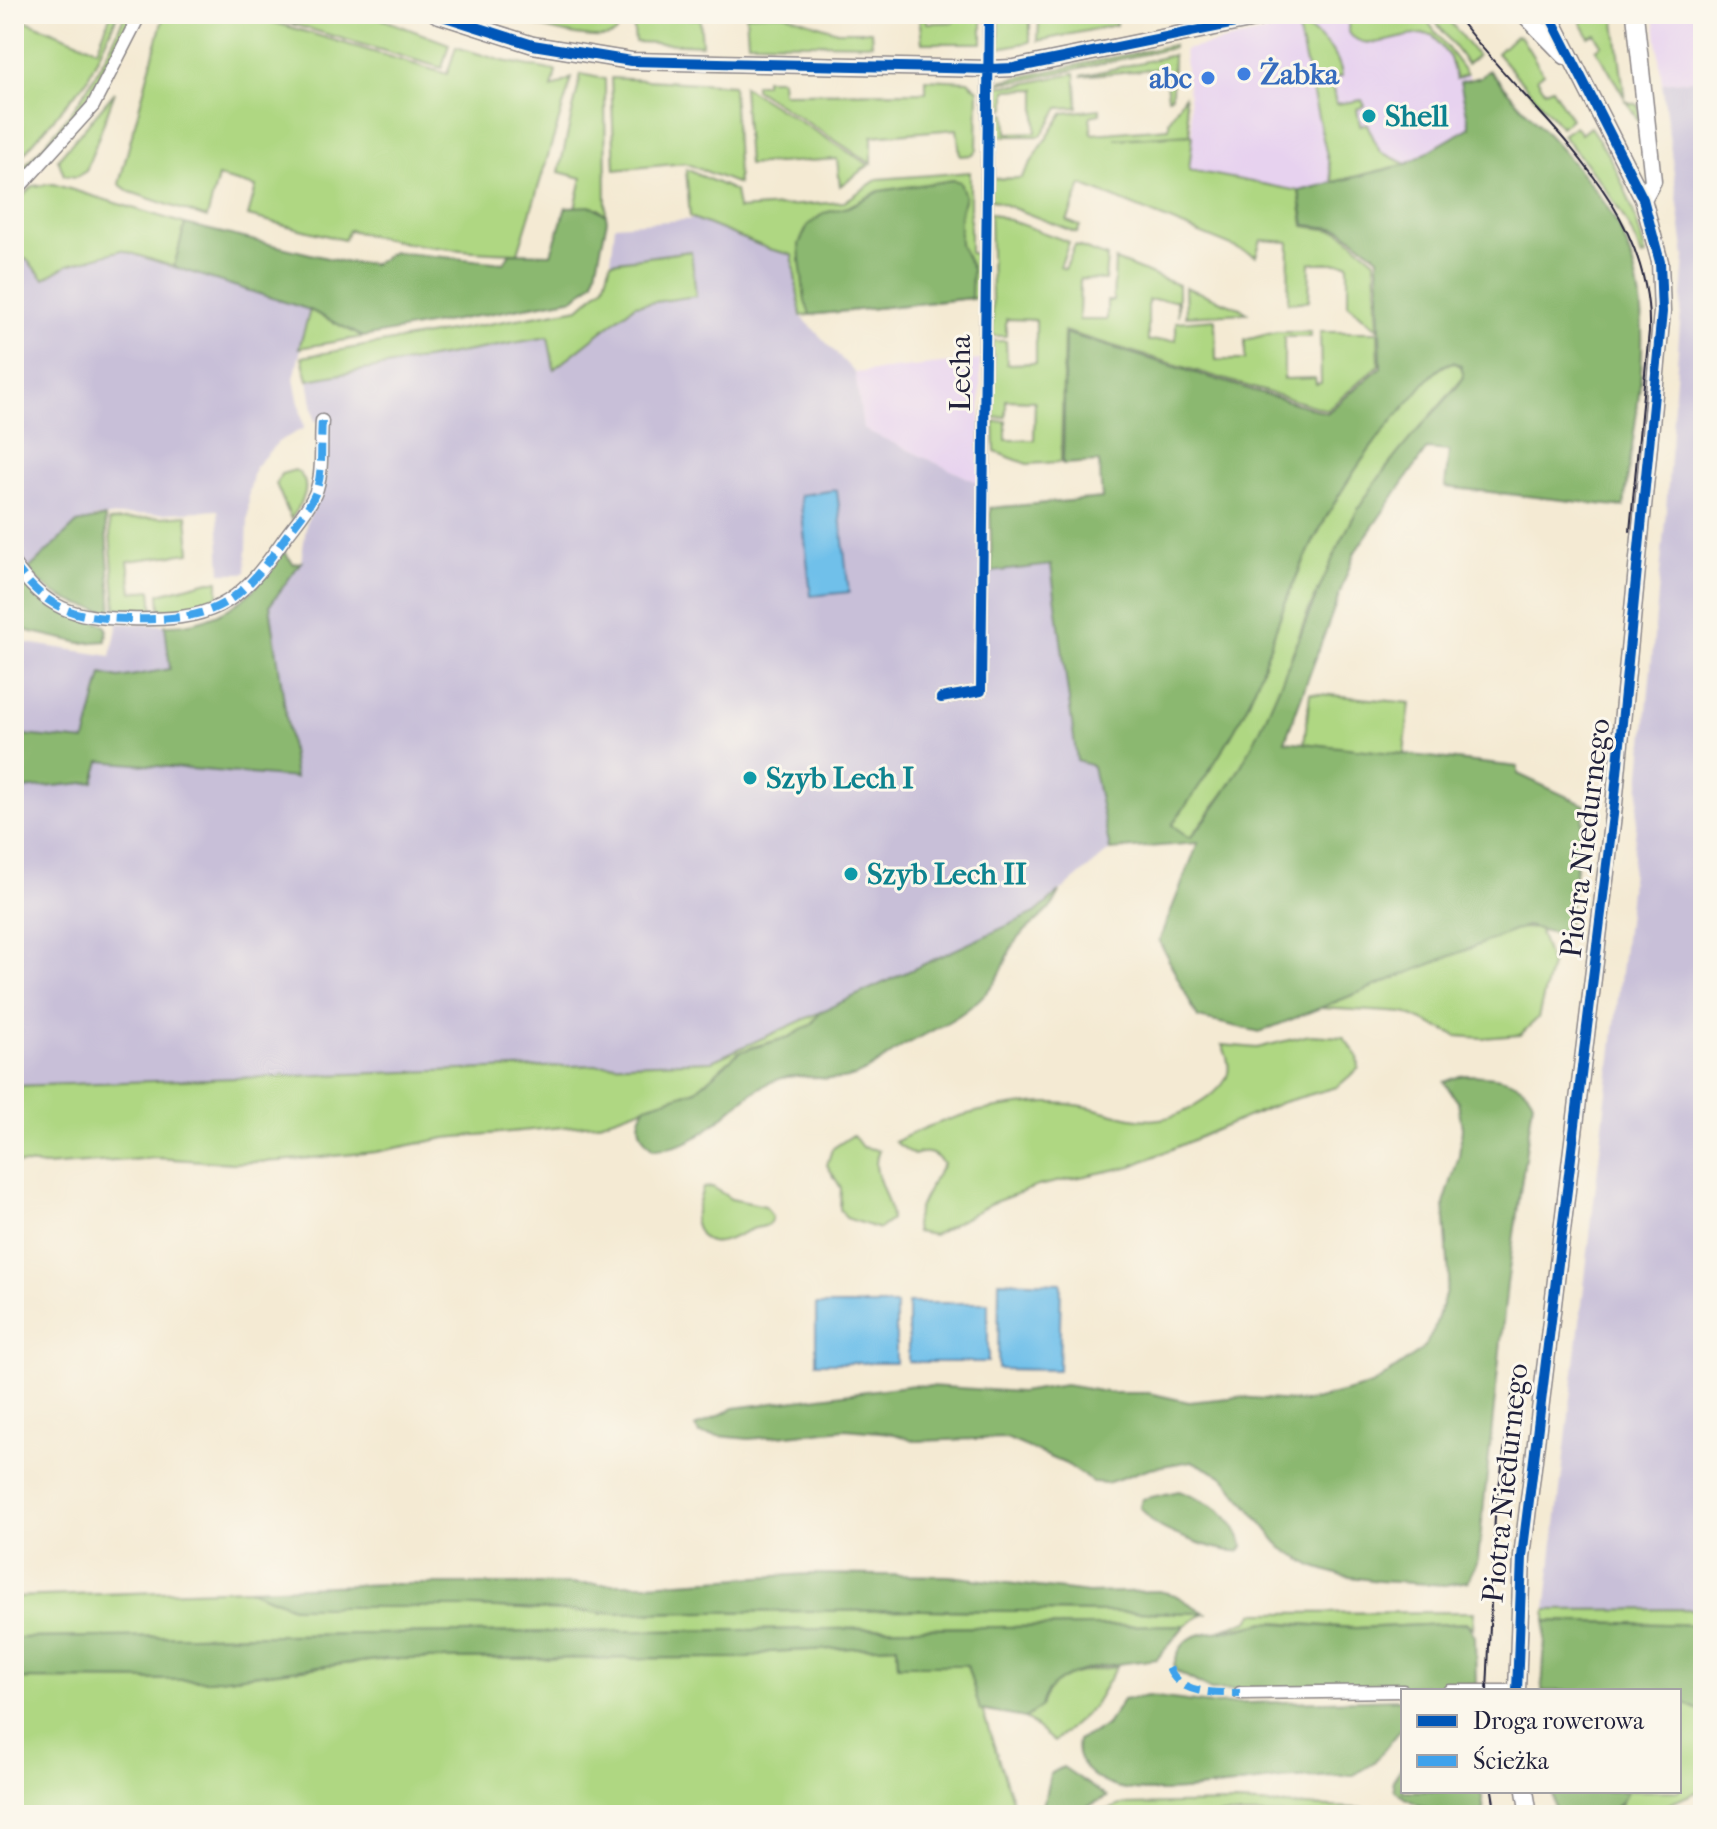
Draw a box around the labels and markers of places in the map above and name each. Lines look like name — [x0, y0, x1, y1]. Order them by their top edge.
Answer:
place label: Żabka — [1260, 57, 1340, 92]
place label: abc — [1149, 61, 1192, 96]
marker: Żabka — [1235, 65, 1253, 83]
marker: abc — [1199, 69, 1217, 87]
place label: Shell — [1385, 99, 1449, 134]
marker: Shell — [1360, 107, 1378, 125]
place label: Szyb Lech I — [766, 761, 914, 796]
marker: Szyb Lech I — [741, 769, 759, 787]
place label: Szyb Lech II — [867, 857, 1027, 892]
marker: Szyb Lech II — [842, 865, 860, 883]

